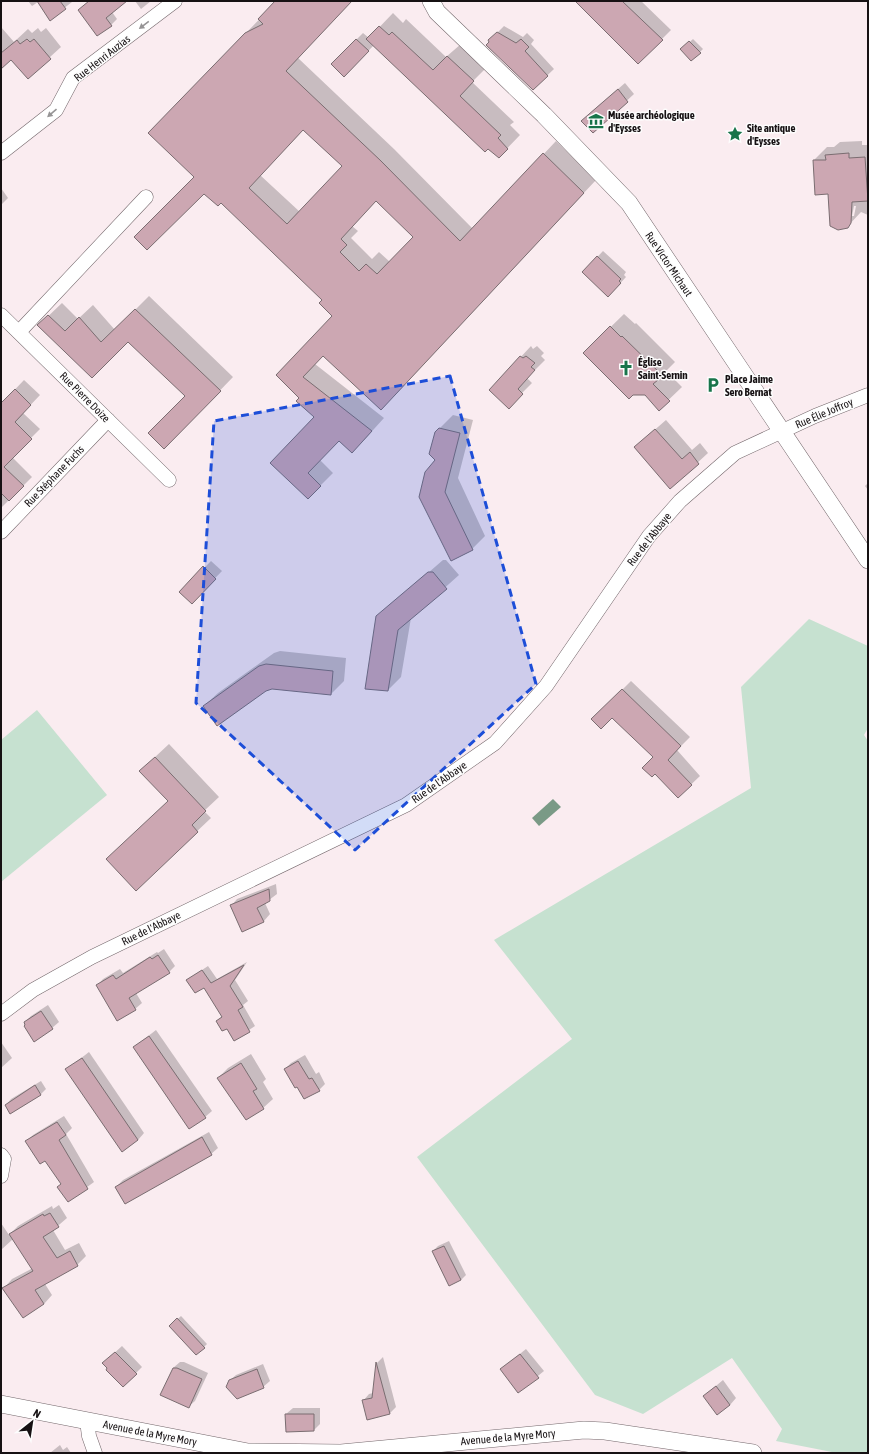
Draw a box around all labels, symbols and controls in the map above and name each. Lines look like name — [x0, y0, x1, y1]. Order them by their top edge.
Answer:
one-way arrow — [139, 20, 150, 29]
street label: Rue Henri Auzias — [72, 32, 132, 84]
one-way arrow — [47, 108, 57, 117]
place label: Musée archéologique d'Eysses — [608, 109, 695, 134]
museum icon: Musée archéologique d'Eysses — [587, 112, 605, 130]
place label: Site antique d'Eysses — [747, 122, 795, 147]
place icon: Site antique d'Eysses — [726, 125, 744, 143]
street label: Rue Victor Michaut — [643, 229, 695, 299]
place label: Église Saint-Sernin — [638, 356, 688, 381]
church icon: Église Saint-Sernin — [617, 359, 635, 377]
street label: Rue Pierre Doize — [58, 370, 112, 424]
place label: Place Jaime Sero Bernat — [725, 373, 773, 398]
parking icon: Place Jaime Sero Bernat — [704, 376, 722, 394]
street label: Rue Élie Joffroy — [793, 395, 855, 431]
street label: Rue Stéphane Fuchs — [22, 443, 86, 509]
street label: Rue de l'Abbaye — [625, 510, 673, 568]
street label: Rue de l'Abbaye — [409, 759, 469, 805]
street label: Rue de l'Abbaye — [120, 909, 182, 947]
north arrow — [12, 1402, 52, 1442]
text: N — [31, 1407, 43, 1420]
street label: Avenue de la Myre Mory — [102, 1418, 198, 1448]
street label: Avenue de la Myre Mory — [460, 1427, 556, 1447]

